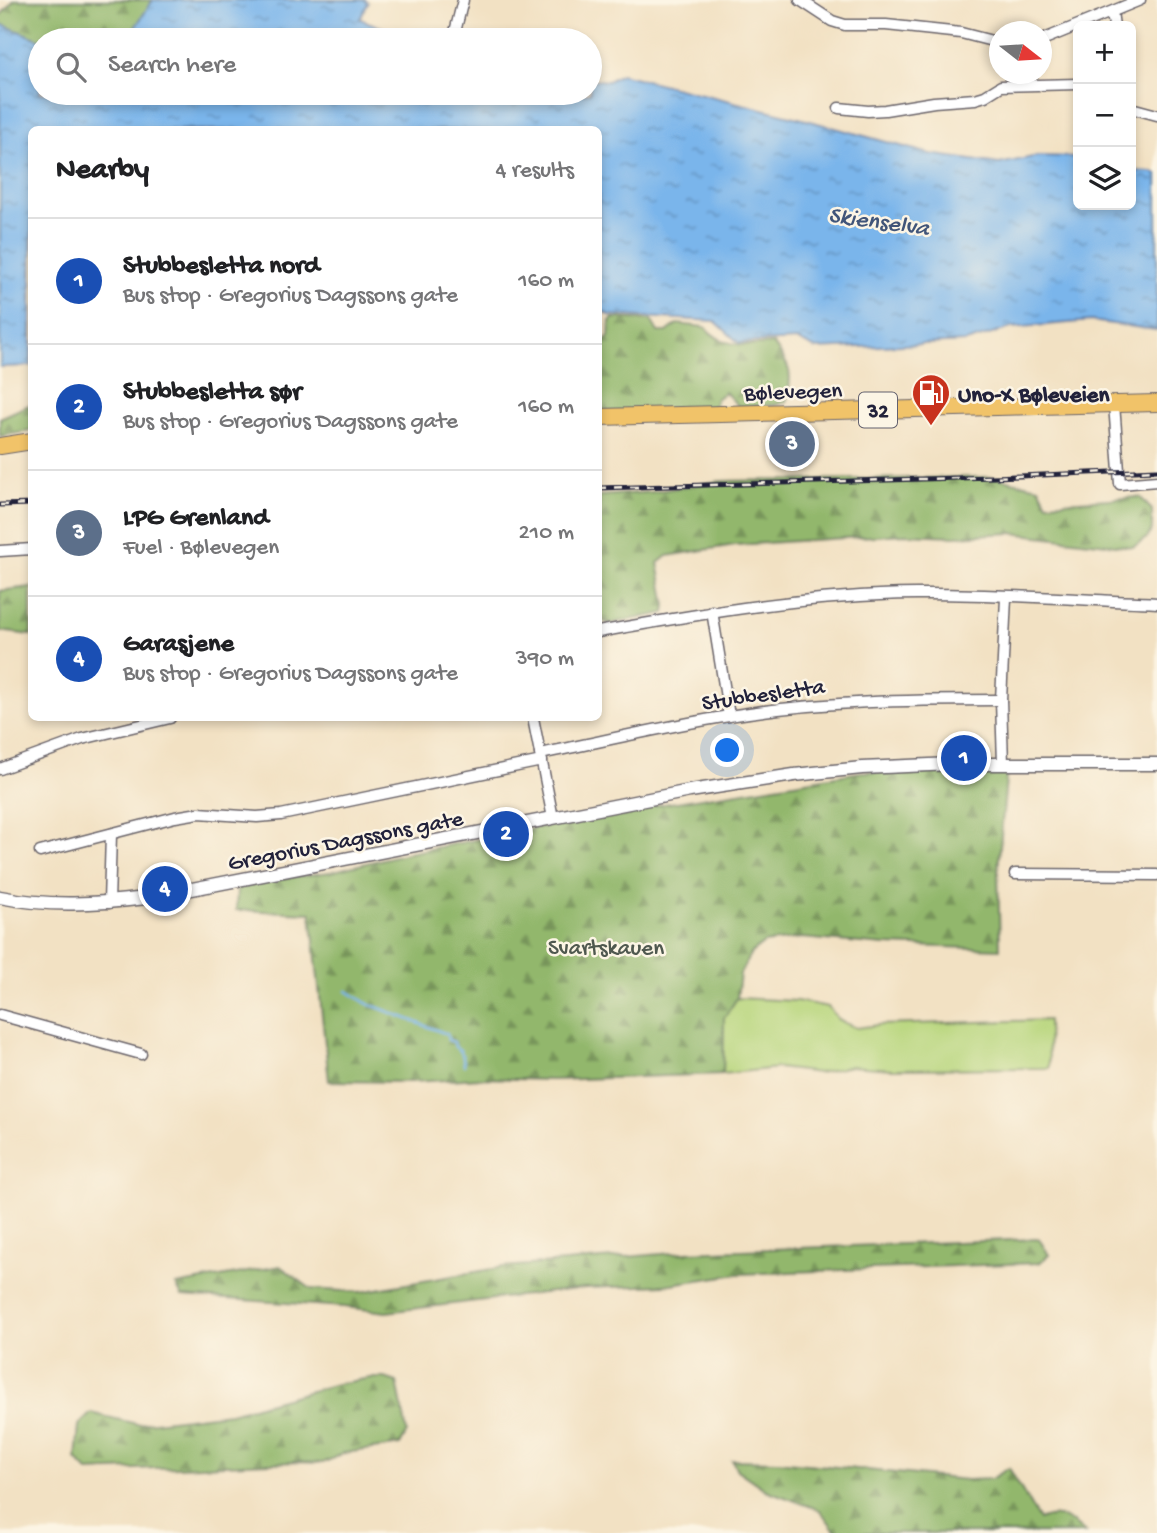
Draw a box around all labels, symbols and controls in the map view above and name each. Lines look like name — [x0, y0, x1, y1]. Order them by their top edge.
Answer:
north arrow — [989, 21, 1052, 84]
map controls — [1073, 21, 1136, 210]
button: + — [1073, 21, 1136, 84]
search box — [28, 28, 602, 105]
icon: search — [52, 48, 90, 86]
text: Search here — [108, 51, 236, 82]
button: − — [1073, 84, 1136, 147]
button: layers — [1073, 147, 1136, 210]
text: Nearby — [56, 154, 149, 189]
text: 4 results — [495, 158, 574, 185]
water label: Skienselva — [826, 202, 932, 245]
text: Stubbesletta nord — [123, 252, 320, 283]
text: 1 — [74, 268, 84, 295]
text: 160 m — [518, 268, 574, 295]
text: Bus stop · Gregorius Dagssons gate — [123, 283, 458, 310]
fuel station icon: Uno-X Bøleveien — [910, 372, 952, 427]
text: Stubbesletta sør — [123, 378, 302, 409]
street label: Bølevegen — [742, 378, 843, 409]
place label: Uno-X Bøleveien — [958, 383, 1110, 410]
road number: 32 — [859, 392, 897, 428]
text: 2 — [73, 394, 85, 421]
text: 160 m — [518, 394, 574, 421]
text: Bus stop · Gregorius Dagssons gate — [123, 409, 458, 436]
pin: 3 — [769, 418, 815, 470]
text: LPG Grenland — [123, 504, 269, 535]
text: 3 — [73, 520, 85, 547]
text: 210 m — [519, 520, 574, 547]
text: Fuel · Bølevegen — [123, 535, 279, 562]
text: Garasjene — [123, 630, 234, 661]
text: 4 — [74, 646, 84, 673]
text: 390 m — [516, 646, 574, 673]
text: Bus stop · Gregorius Dagssons gate — [123, 661, 458, 688]
street label: Stubbesletta — [700, 674, 828, 718]
pin: 1 — [941, 732, 987, 784]
your location — [710, 733, 744, 767]
street label: Gregorius Dagssons gate — [226, 806, 467, 878]
pin: 2 — [483, 808, 529, 860]
pin: 4 — [142, 863, 188, 915]
park label: Svartskauen — [548, 936, 664, 963]

